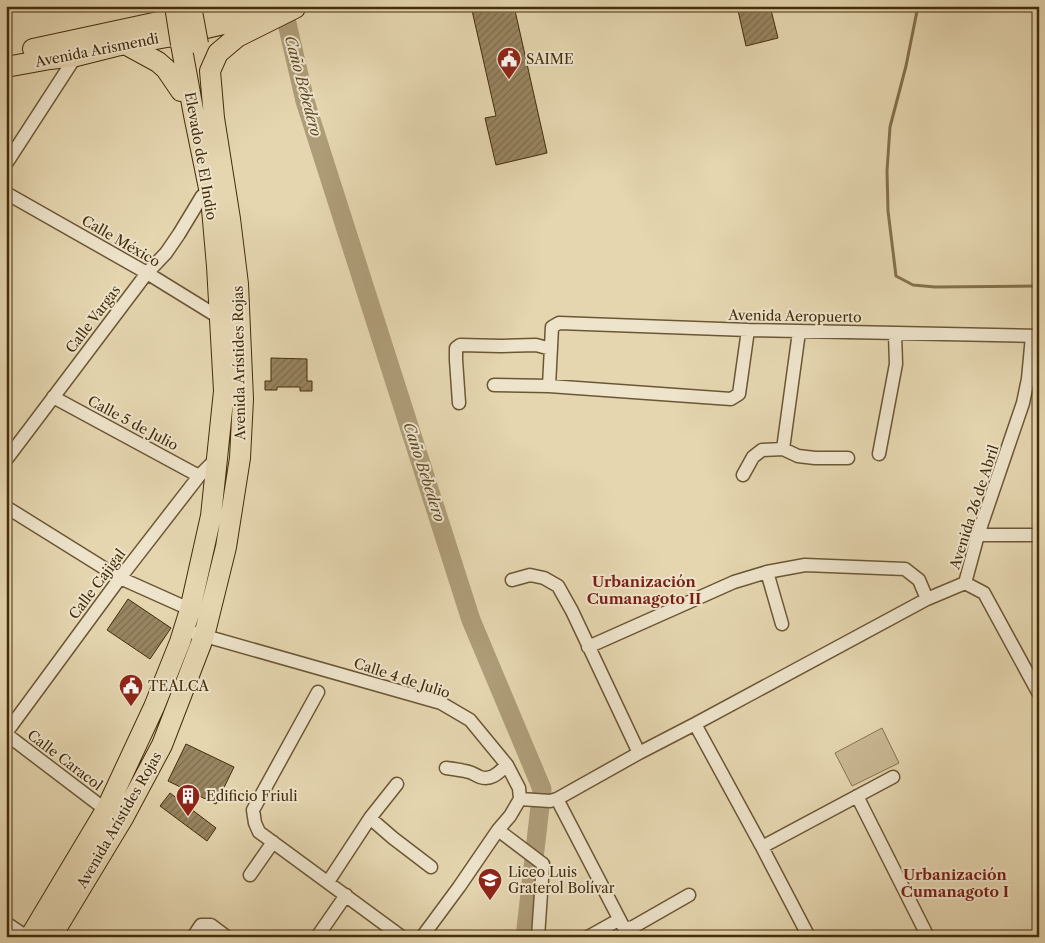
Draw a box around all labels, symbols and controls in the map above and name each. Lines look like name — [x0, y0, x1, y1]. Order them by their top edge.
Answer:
street label: Avenida Arismendi — [33, 29, 160, 71]
water label: Caño Bebedero — [281, 33, 326, 138]
public building icon: SAIME — [496, 46, 522, 80]
place label: SAIME — [526, 50, 574, 68]
street label: Elevado de El Indio — [181, 91, 221, 221]
street label: Calle México — [79, 211, 163, 271]
street label: Calle Vargas — [62, 281, 124, 357]
street label: Avenida Arístides Rojas — [229, 286, 249, 441]
street label: Avenida Aeropuerto — [727, 306, 862, 326]
street label: Calle 5 de Julio — [85, 392, 181, 454]
water label: Caño Bebedero — [399, 420, 450, 524]
street label: Avenida 26 de Abril — [945, 443, 1003, 572]
street label: Calle Cajigal — [65, 545, 129, 623]
district label: Urbanización Cumanagoto II — [587, 572, 701, 608]
street label: Calle 4 de Julio — [351, 654, 453, 702]
public building icon: TEALCA — [118, 673, 144, 707]
place label: TEALCA — [148, 677, 209, 695]
street label: Calle Caracol — [24, 726, 106, 794]
street label: Avenida Arístides Rojas — [72, 749, 165, 892]
building icon: Edificio Friuli — [175, 783, 201, 817]
place label: Edificio Friuli — [206, 787, 297, 805]
place label: Liceo Luis Graterol Bolívar — [508, 863, 615, 897]
district label: Urbanización Cumanagoto I — [901, 865, 1009, 901]
school or university icon: Liceo Luis Graterol Bolívar — [477, 867, 503, 901]

